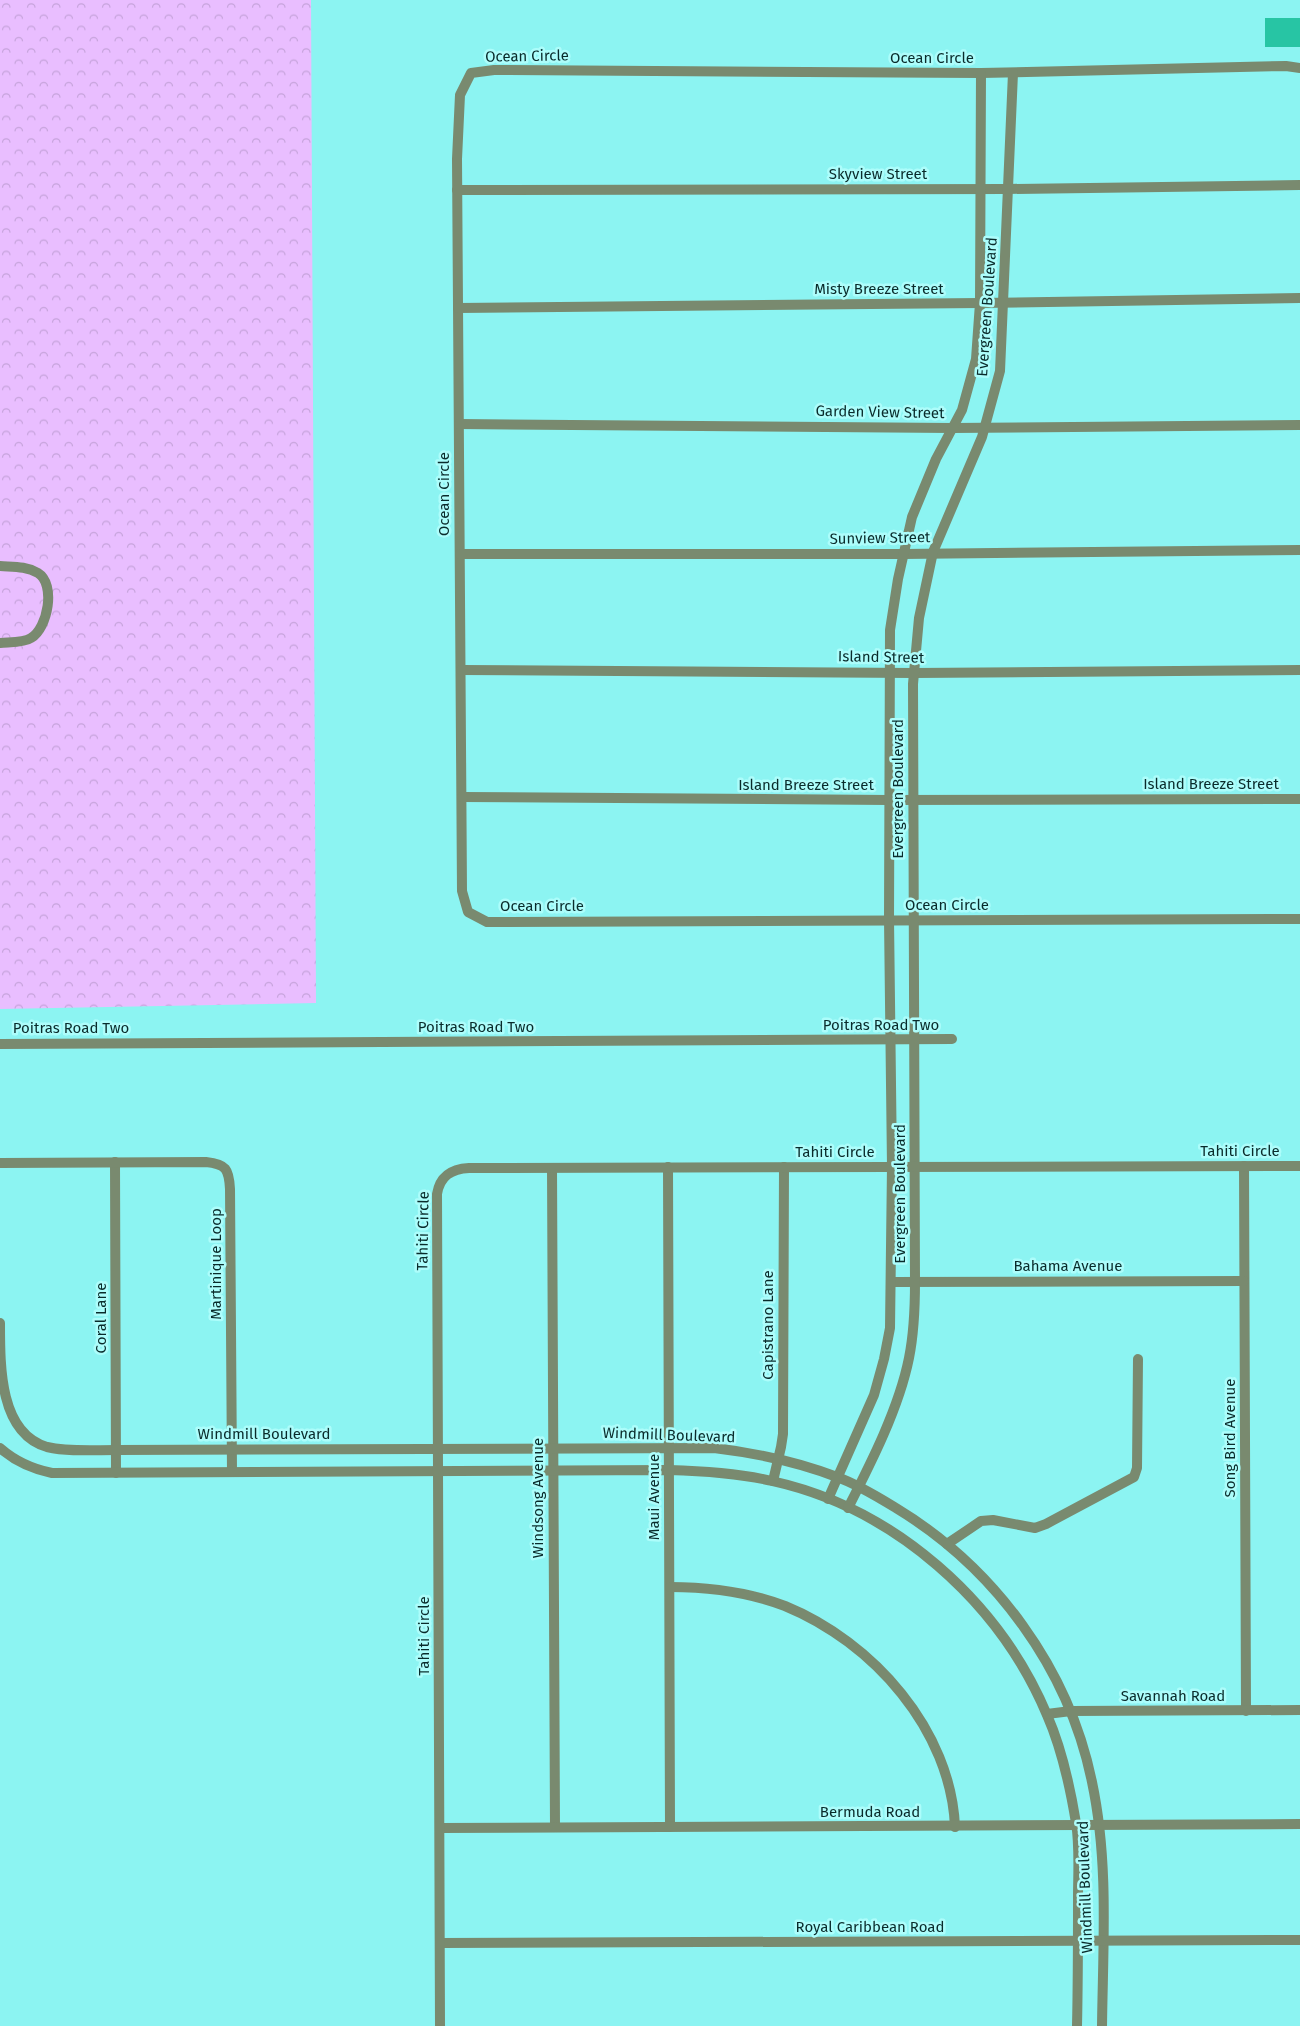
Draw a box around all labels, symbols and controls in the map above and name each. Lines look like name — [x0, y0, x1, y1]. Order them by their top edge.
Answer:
street label: Ocean Circle — [485, 46, 569, 66]
street label: Ocean Circle — [890, 49, 974, 67]
street label: Skyview Street — [829, 165, 928, 183]
street label: Evergreen Boulevard — [973, 237, 1001, 377]
street label: Misty Breeze Street — [814, 280, 944, 298]
street label: Garden View Street — [815, 402, 945, 422]
street label: Ocean Circle — [435, 452, 453, 536]
street label: Sunview Street — [829, 528, 931, 548]
street label: Island Street — [838, 647, 925, 667]
street label: Evergreen Boulevard — [889, 719, 907, 859]
street label: Island Breeze Street — [1143, 775, 1279, 793]
street label: Island Breeze Street — [738, 776, 874, 794]
street label: Ocean Circle — [905, 896, 989, 914]
street label: Ocean Circle — [500, 897, 584, 915]
street label: Poitras Road Two — [823, 1016, 939, 1034]
street label: Poitras Road Two — [418, 1018, 534, 1036]
street label: Poitras Road Two — [13, 1019, 129, 1037]
street label: Evergreen Boulevard — [891, 1124, 909, 1264]
street label: Tahiti Circle — [1200, 1142, 1280, 1160]
street label: Tahiti Circle — [795, 1143, 875, 1161]
street label: Tahiti Circle — [413, 1191, 433, 1271]
street label: Martinique Loop — [207, 1208, 225, 1320]
street label: Bahama Avenue — [1013, 1257, 1123, 1275]
street label: Capistrano Lane — [759, 1270, 777, 1380]
street label: Coral Lane — [92, 1283, 110, 1353]
street label: Song Bird Avenue — [1221, 1379, 1239, 1497]
street label: Windmill Boulevard — [602, 1424, 736, 1446]
street label: Windmill Boulevard — [198, 1425, 330, 1443]
street label: Windsong Avenue — [529, 1438, 547, 1558]
street label: Maui Avenue — [645, 1454, 663, 1540]
street label: Tahiti Circle — [415, 1596, 433, 1676]
street label: Savannah Road — [1121, 1687, 1225, 1705]
street label: Bermuda Road — [820, 1803, 920, 1821]
street label: Windmill Boulevard — [1074, 1820, 1096, 1954]
street label: Royal Caribbean Road — [796, 1918, 944, 1936]

